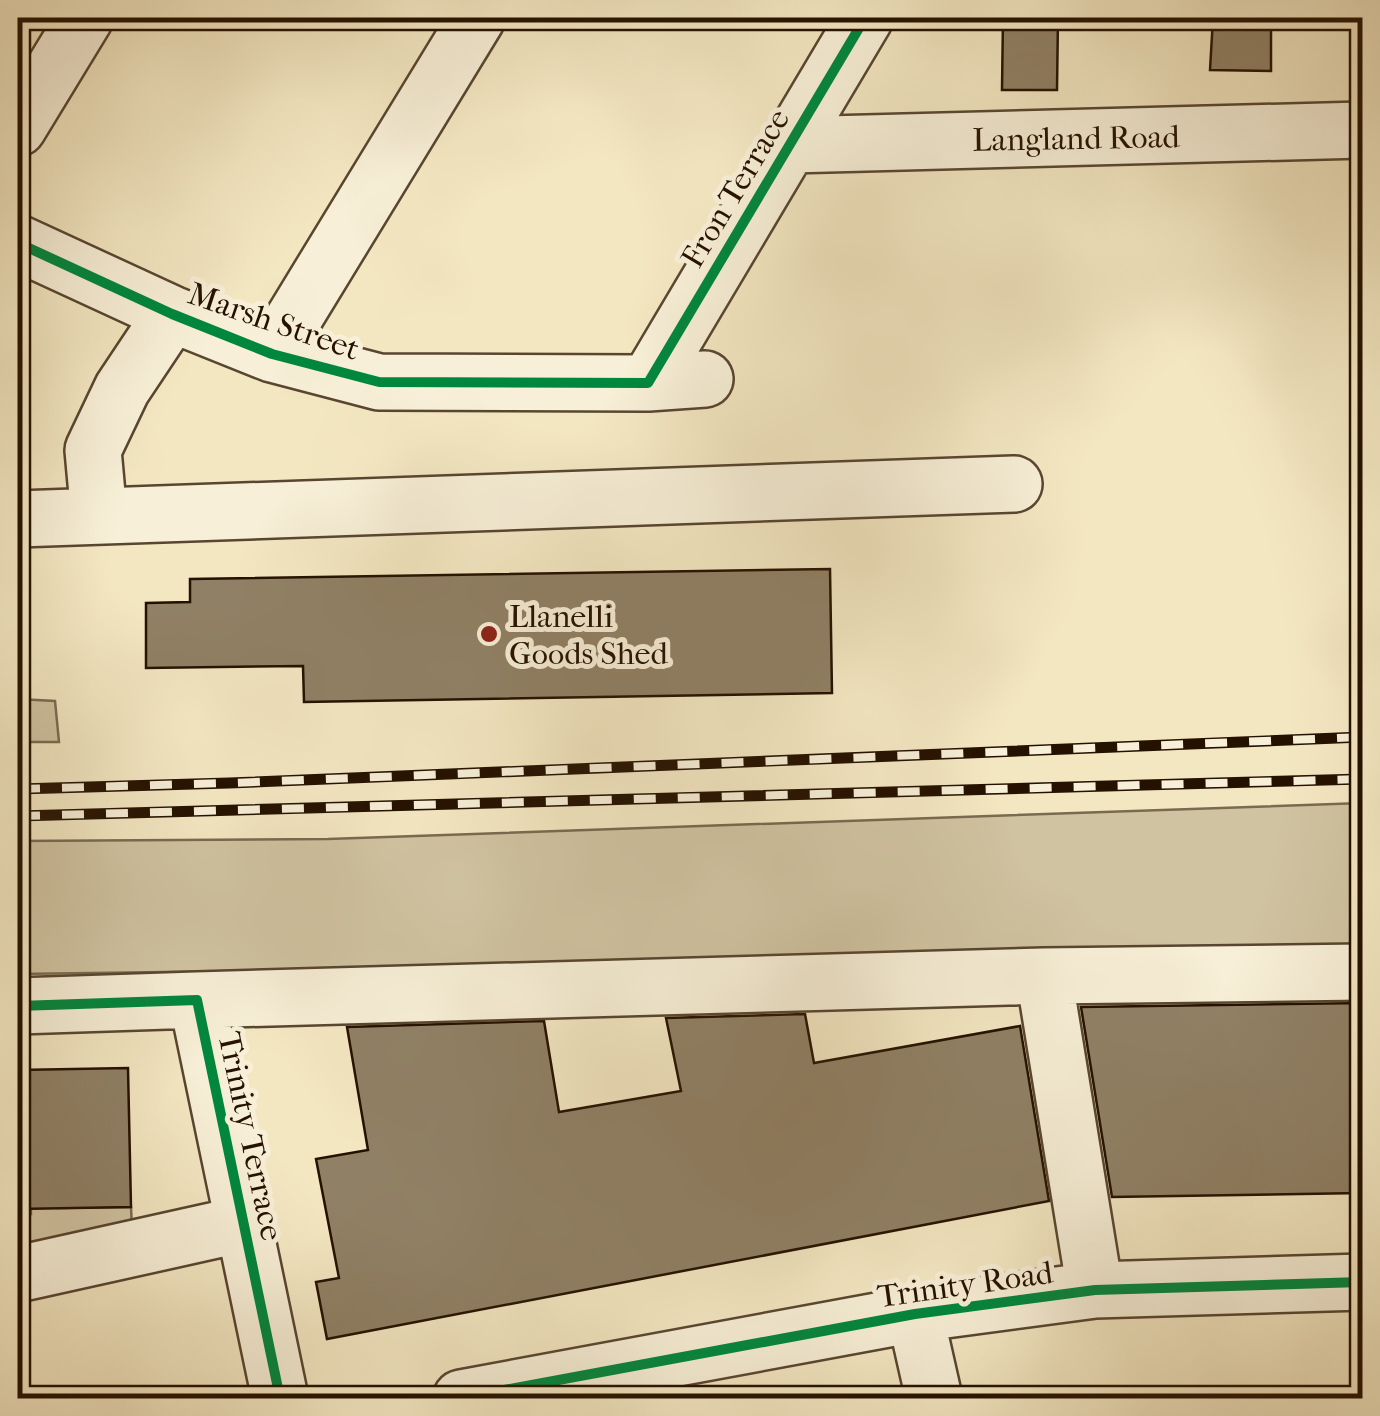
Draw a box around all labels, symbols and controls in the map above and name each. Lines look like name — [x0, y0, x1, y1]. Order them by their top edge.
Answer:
street label: Fron Terrace — [674, 102, 797, 274]
street label: Langland Road — [972, 118, 1181, 159]
street label: Marsh Street — [183, 275, 365, 368]
place label: Llanelli Goods Shed — [509, 598, 668, 672]
marker: Llanelli Goods Shed — [478, 623, 500, 645]
street label: Trinity Terrace — [210, 1028, 291, 1244]
street label: Trinity Road — [875, 1254, 1056, 1315]

